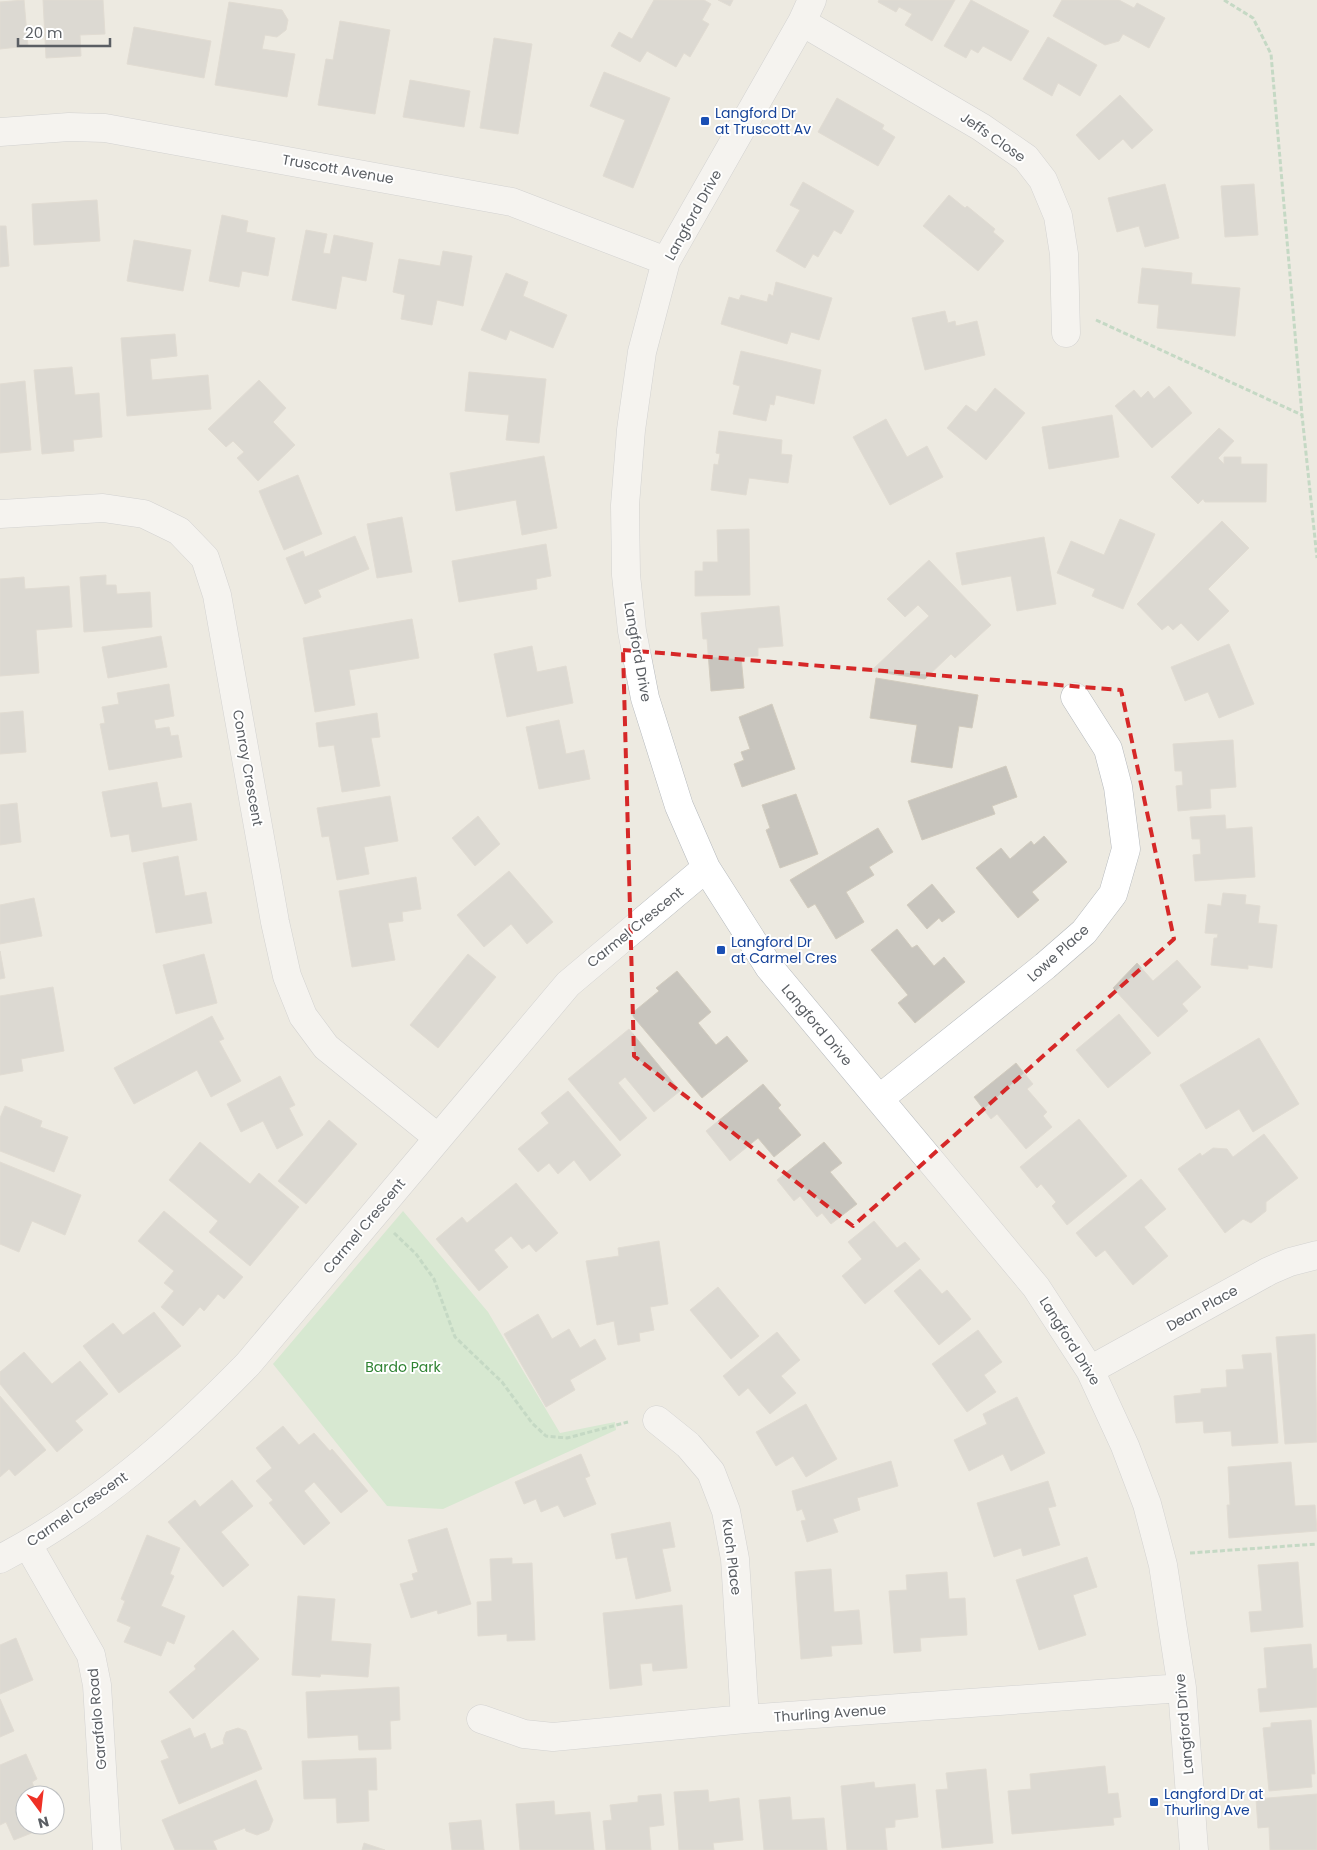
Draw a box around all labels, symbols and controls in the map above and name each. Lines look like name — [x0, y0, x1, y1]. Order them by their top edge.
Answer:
scale bar — [18, 15, 110, 47]
text: 20 m — [25, 22, 63, 43]
place label: Langford Dr at Truscott Av — [715, 103, 811, 139]
street label: Jeffs Close — [956, 107, 1030, 167]
marker: Langford Dr at Truscott Av — [699, 115, 711, 127]
street label: Truscott Avenue — [281, 149, 396, 189]
street label: Langford Drive — [660, 166, 726, 264]
street label: Langford Drive — [619, 601, 657, 704]
street label: Conroy Crescent — [228, 708, 268, 828]
street label: Carmel Crescent — [582, 882, 688, 972]
street label: Lowe Place — [1023, 920, 1094, 986]
place label: Langford Dr at Carmel Cres — [731, 932, 837, 968]
marker: Langford Dr at Carmel Cres — [715, 944, 727, 956]
street label: Langford Drive — [777, 980, 857, 1070]
street label: Carmel Crescent — [318, 1174, 410, 1278]
street label: Dean Place — [1163, 1280, 1242, 1336]
street label: Langford Drive — [1035, 1293, 1105, 1389]
park label: Bardo Park — [365, 1357, 442, 1377]
street label: Carmel Crescent — [23, 1467, 131, 1551]
street label: Kuch Place — [717, 1518, 747, 1597]
street label: Garafalo Road — [83, 1667, 111, 1771]
street label: Langford Drive — [1170, 1672, 1198, 1775]
street label: Thurling Avenue — [773, 1699, 887, 1727]
place label: Langford Dr at Thurling Ave — [1164, 1784, 1263, 1820]
north arrow — [15, 1785, 65, 1835]
marker: Langford Dr at Thurling Ave — [1148, 1796, 1160, 1808]
text: N — [36, 1812, 51, 1834]

